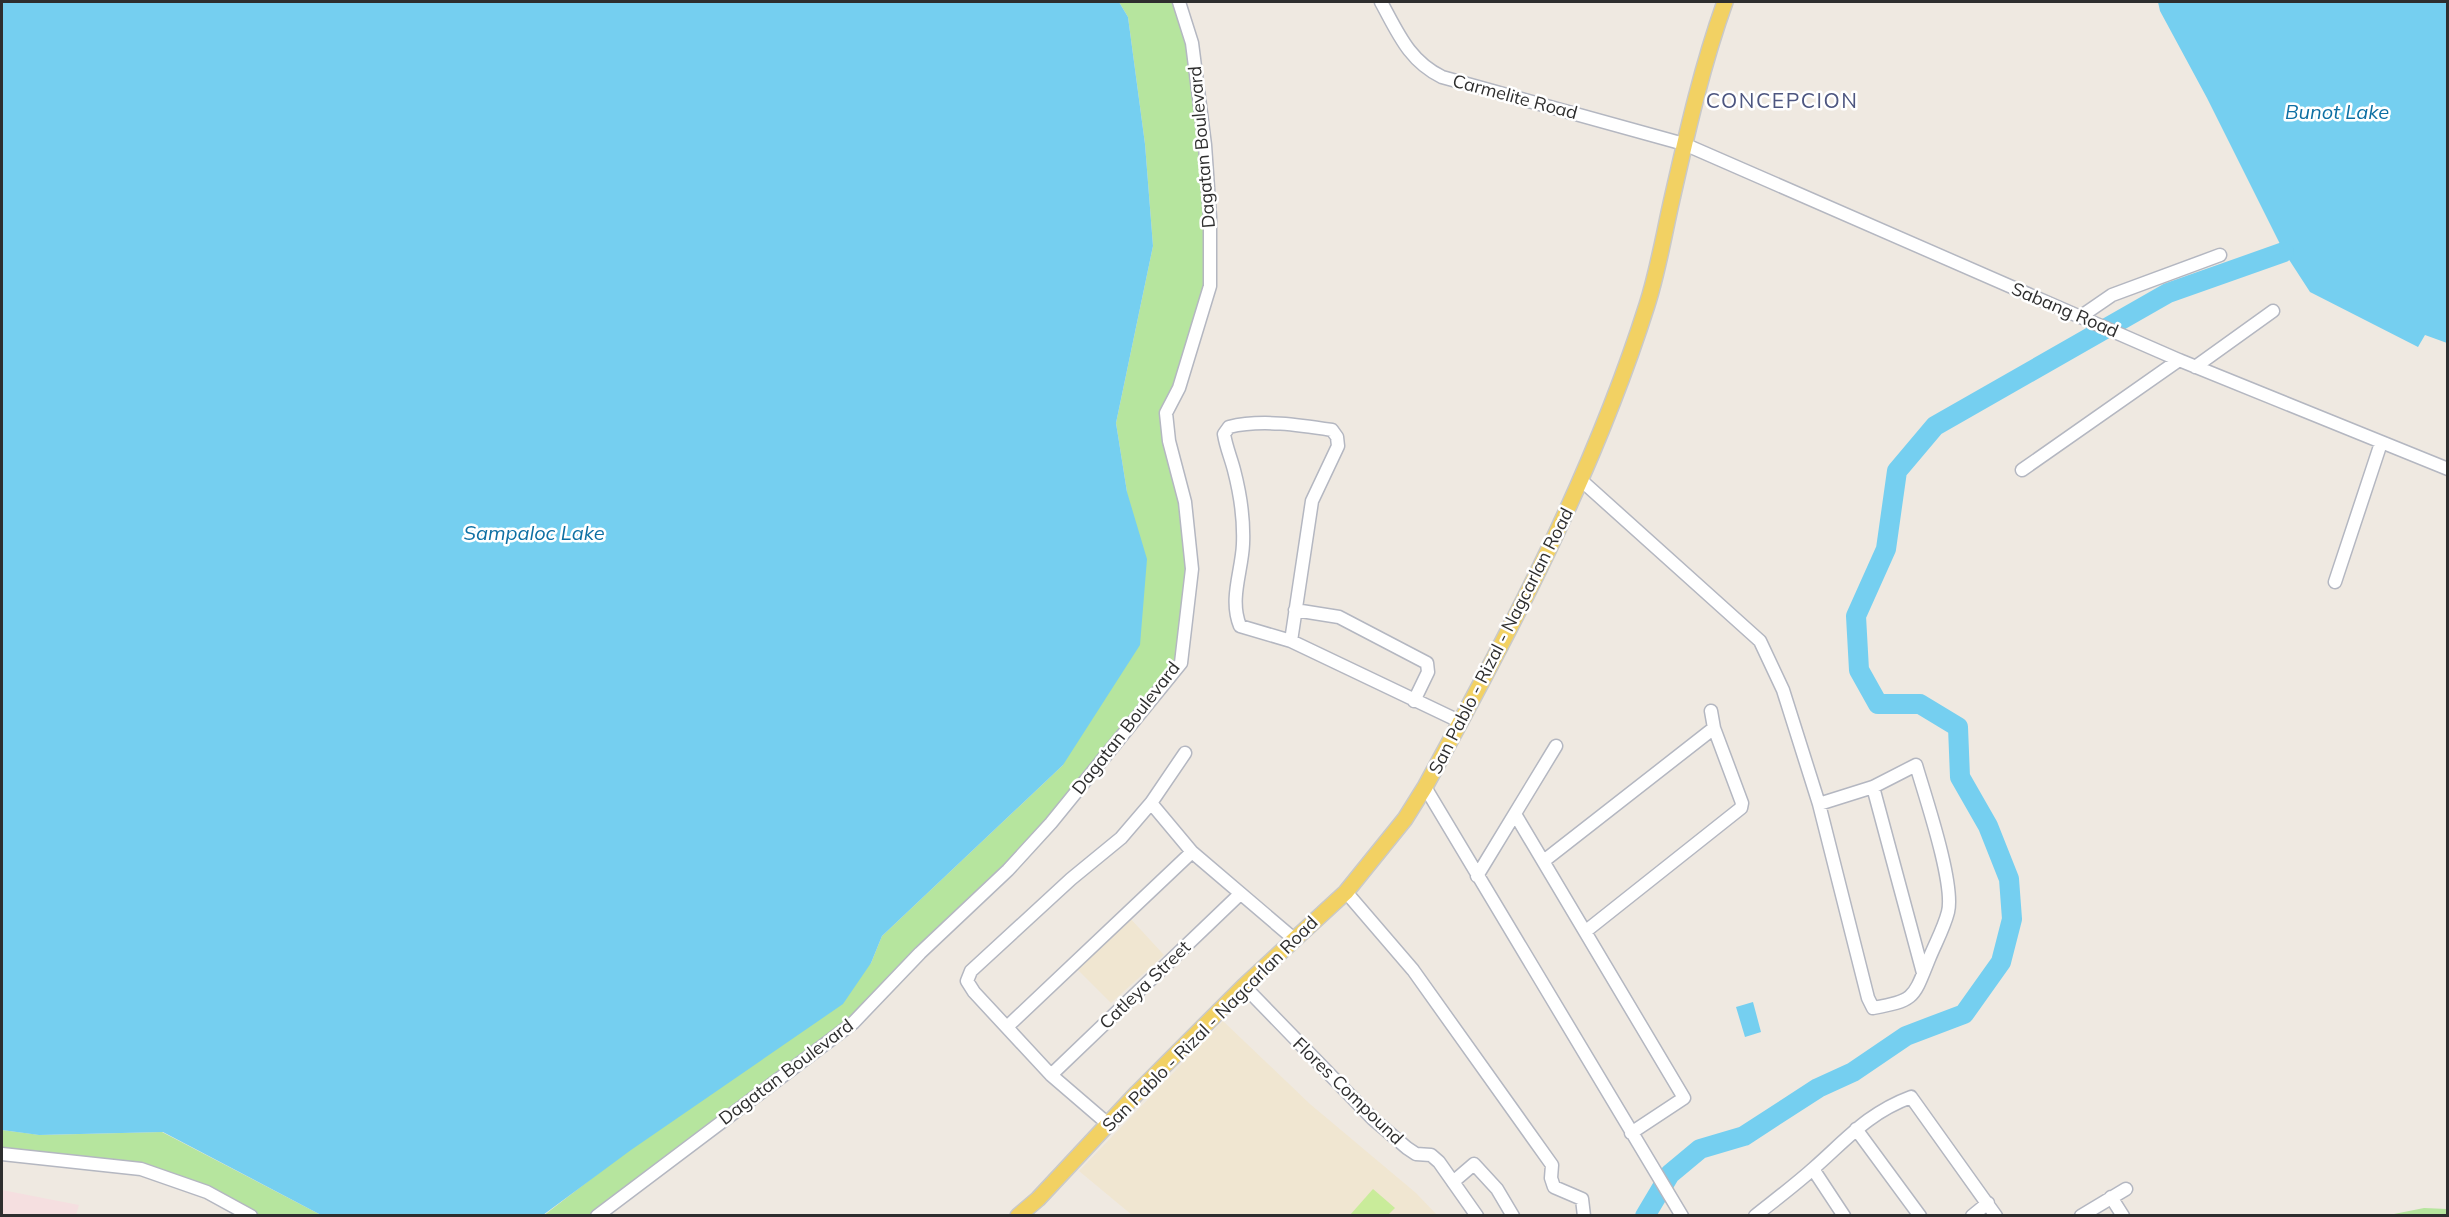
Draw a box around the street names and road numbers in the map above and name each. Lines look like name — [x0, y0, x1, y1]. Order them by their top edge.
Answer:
street label: Dagatan Boulevard — [1183, 65, 1220, 229]
street label: Carmelite Road — [1450, 69, 1580, 124]
street label: Sabang Road — [2008, 277, 2122, 342]
street label: San Pablo - Rizal - Nagcarlan Road — [1423, 504, 1578, 778]
street label: Dagatan Boulevard — [1067, 657, 1185, 799]
street label: San Pablo - Rizal - Nagcarlan Road — [1097, 911, 1322, 1136]
street label: Catleya Street — [1094, 935, 1195, 1034]
street label: Dagatan Boulevard — [714, 1014, 858, 1130]
street label: Flores Compound — [1288, 1032, 1409, 1149]

